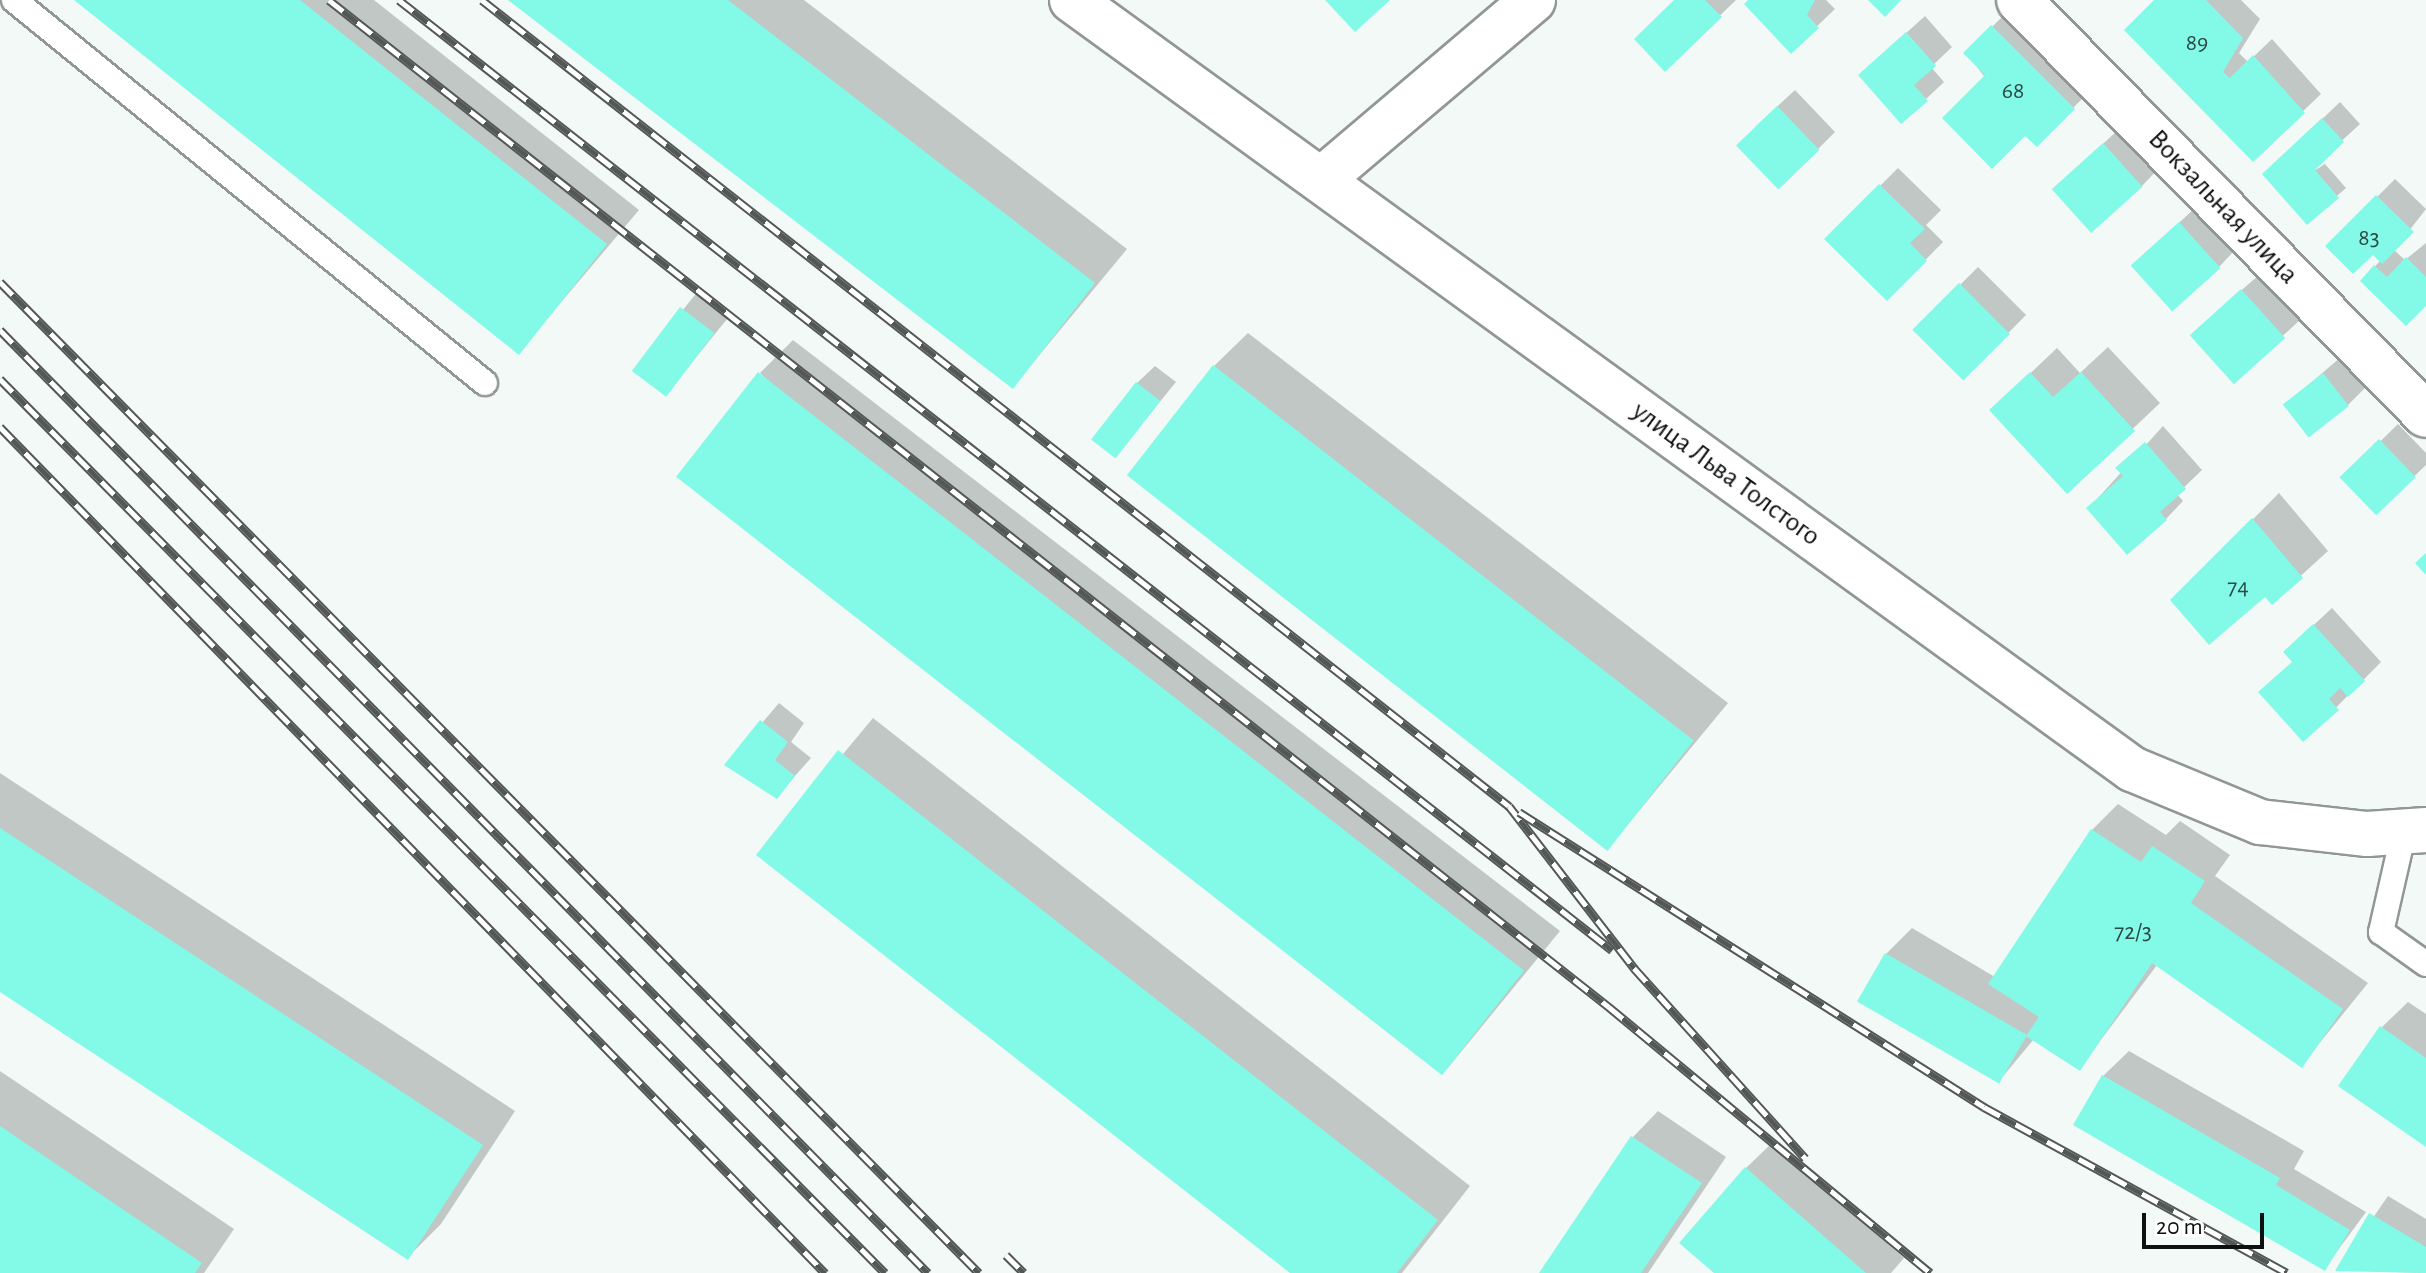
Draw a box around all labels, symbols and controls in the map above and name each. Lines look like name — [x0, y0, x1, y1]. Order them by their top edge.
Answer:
house number: 89 — [2186, 30, 2208, 58]
house number: 68 — [2002, 78, 2024, 106]
street label: Вокзальная улица — [2141, 123, 2305, 291]
house number: 83 — [2358, 225, 2380, 253]
street label: улица Льва Толстого — [1625, 394, 1827, 554]
house number: 74 — [2227, 574, 2249, 602]
house number: 72/3 — [2114, 919, 2152, 947]
scale bar — [2146, 1197, 2268, 1247]
text: 20 m — [2156, 1215, 2203, 1239]

